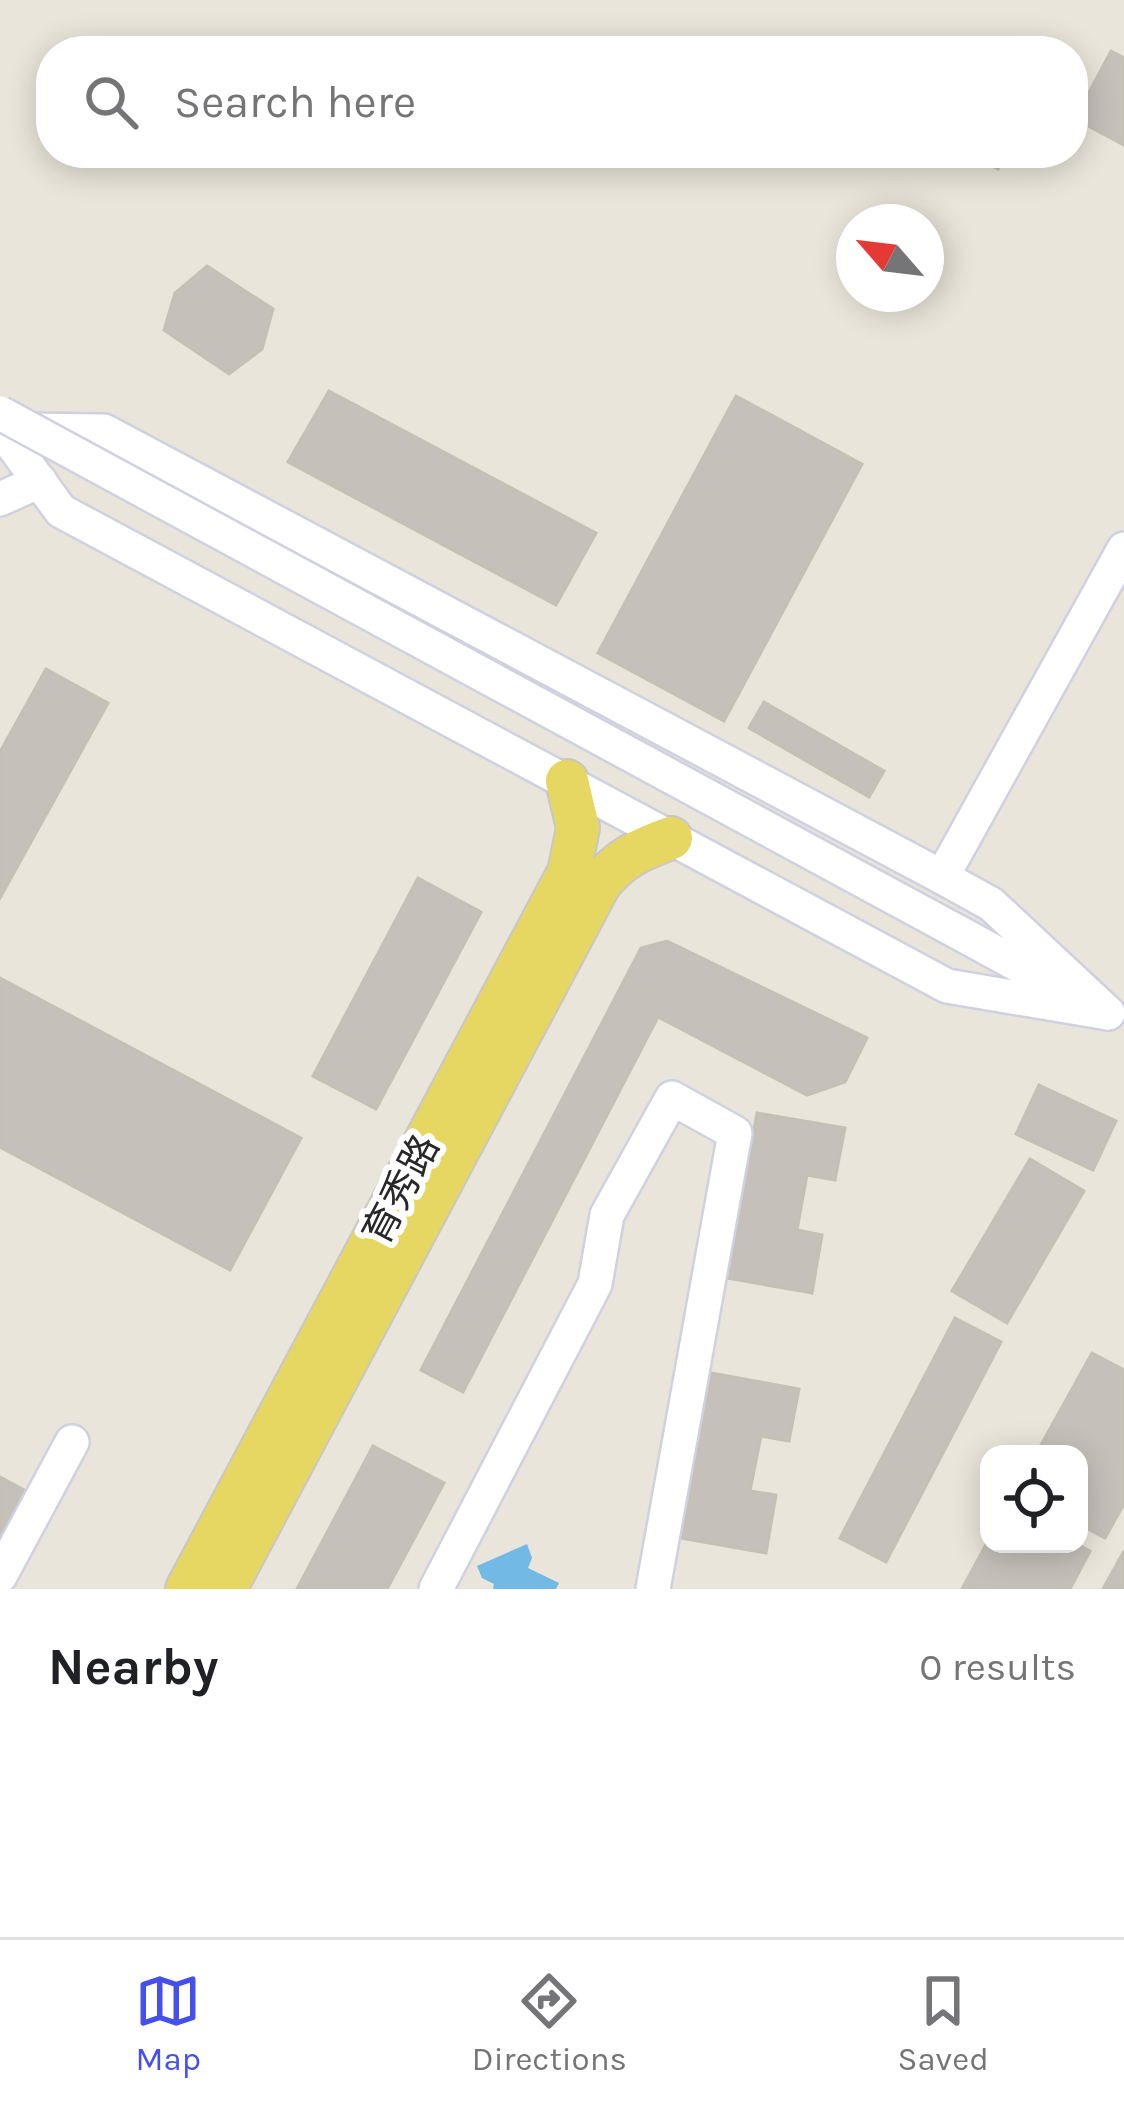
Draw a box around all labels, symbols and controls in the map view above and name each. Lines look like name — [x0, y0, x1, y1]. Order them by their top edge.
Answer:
search box — [36, 36, 1088, 168]
icon: search — [78, 69, 144, 135]
text: Search here — [174, 76, 416, 128]
north arrow — [836, 204, 944, 312]
street label: 育秀路 — [353, 1127, 449, 1252]
map controls — [980, 1445, 1088, 1553]
button: locate — [980, 1445, 1088, 1553]
text: Nearby — [48, 1637, 218, 1697]
text: 0 results — [919, 1644, 1076, 1690]
tab: Map — [135, 1968, 201, 2078]
tab: Directions — [472, 1968, 627, 2078]
tab: Saved — [898, 1968, 989, 2078]

